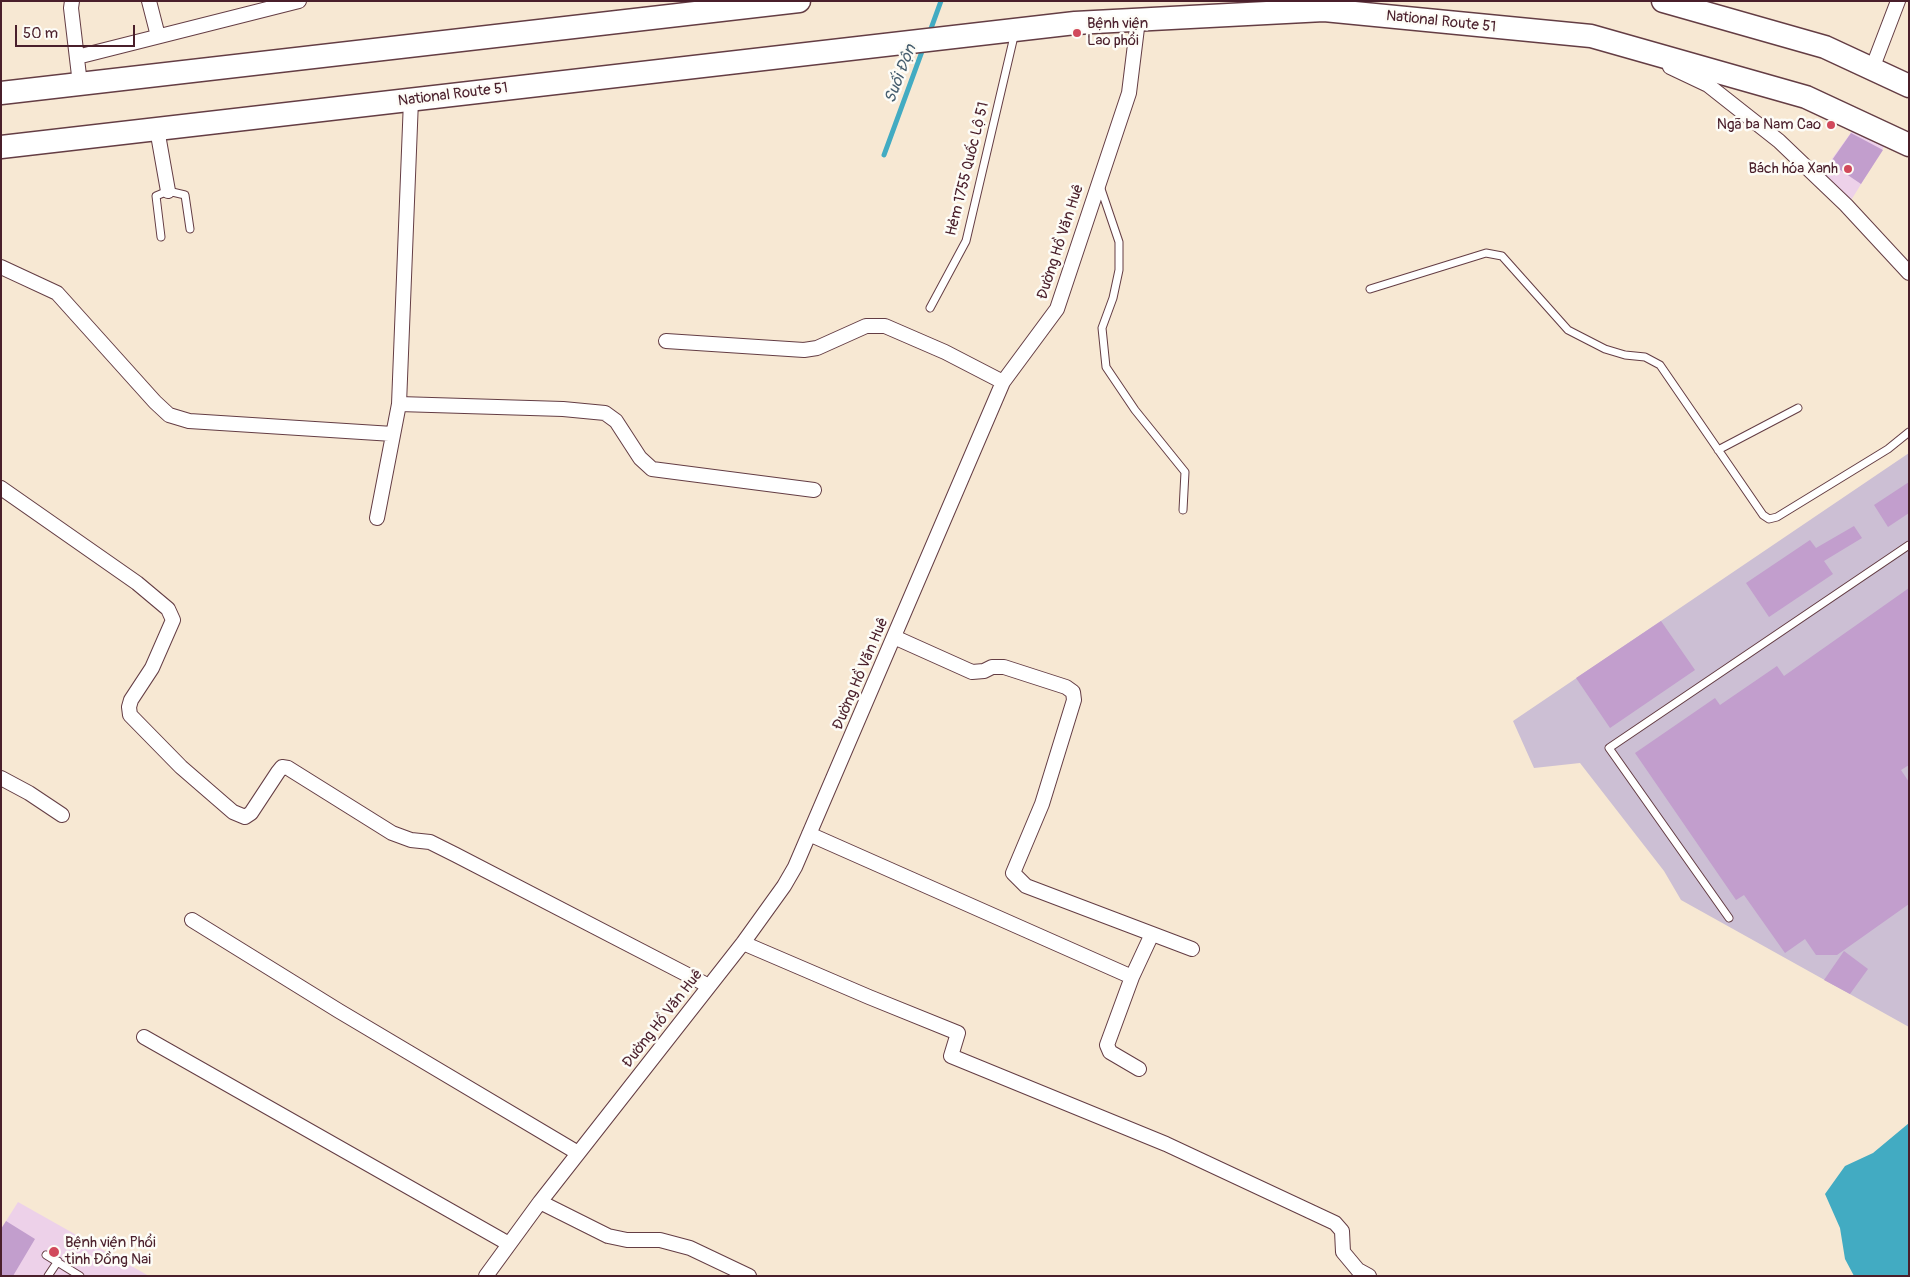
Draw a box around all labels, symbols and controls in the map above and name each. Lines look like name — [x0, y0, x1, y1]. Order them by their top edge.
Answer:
street label: National Route 51 — [1385, 7, 1497, 37]
scale bar — [18, 15, 138, 47]
place label: Bệnh viện Lao phổi — [1087, 15, 1148, 50]
text: 50 m — [23, 24, 58, 43]
marker: Bệnh viện Lao phổi — [1071, 27, 1083, 39]
water label: Suối Độn — [881, 42, 921, 106]
street label: National Route 51 — [397, 79, 509, 111]
street label: Hẻm 1755 Quốc Lộ 51 — [943, 100, 993, 238]
place label: Ngã ba Nam Cao — [1717, 116, 1821, 134]
marker: Ngã ba Nam Cao — [1825, 119, 1837, 131]
place label: Bách hóa Xanh — [1749, 160, 1838, 178]
marker: Bách hóa Xanh — [1842, 163, 1854, 175]
street label: Đường Hồ Văn Huê — [1034, 182, 1088, 302]
street label: Đường Hồ Văn Huê — [829, 615, 893, 733]
street label: Đường Hồ Văn Huê — [619, 966, 707, 1072]
place label: Bệnh viện Phổi tỉnh Đồng Nai — [65, 1234, 156, 1269]
marker: Bệnh viện Phổi tỉnh Đồng Nai — [47, 1245, 61, 1259]

